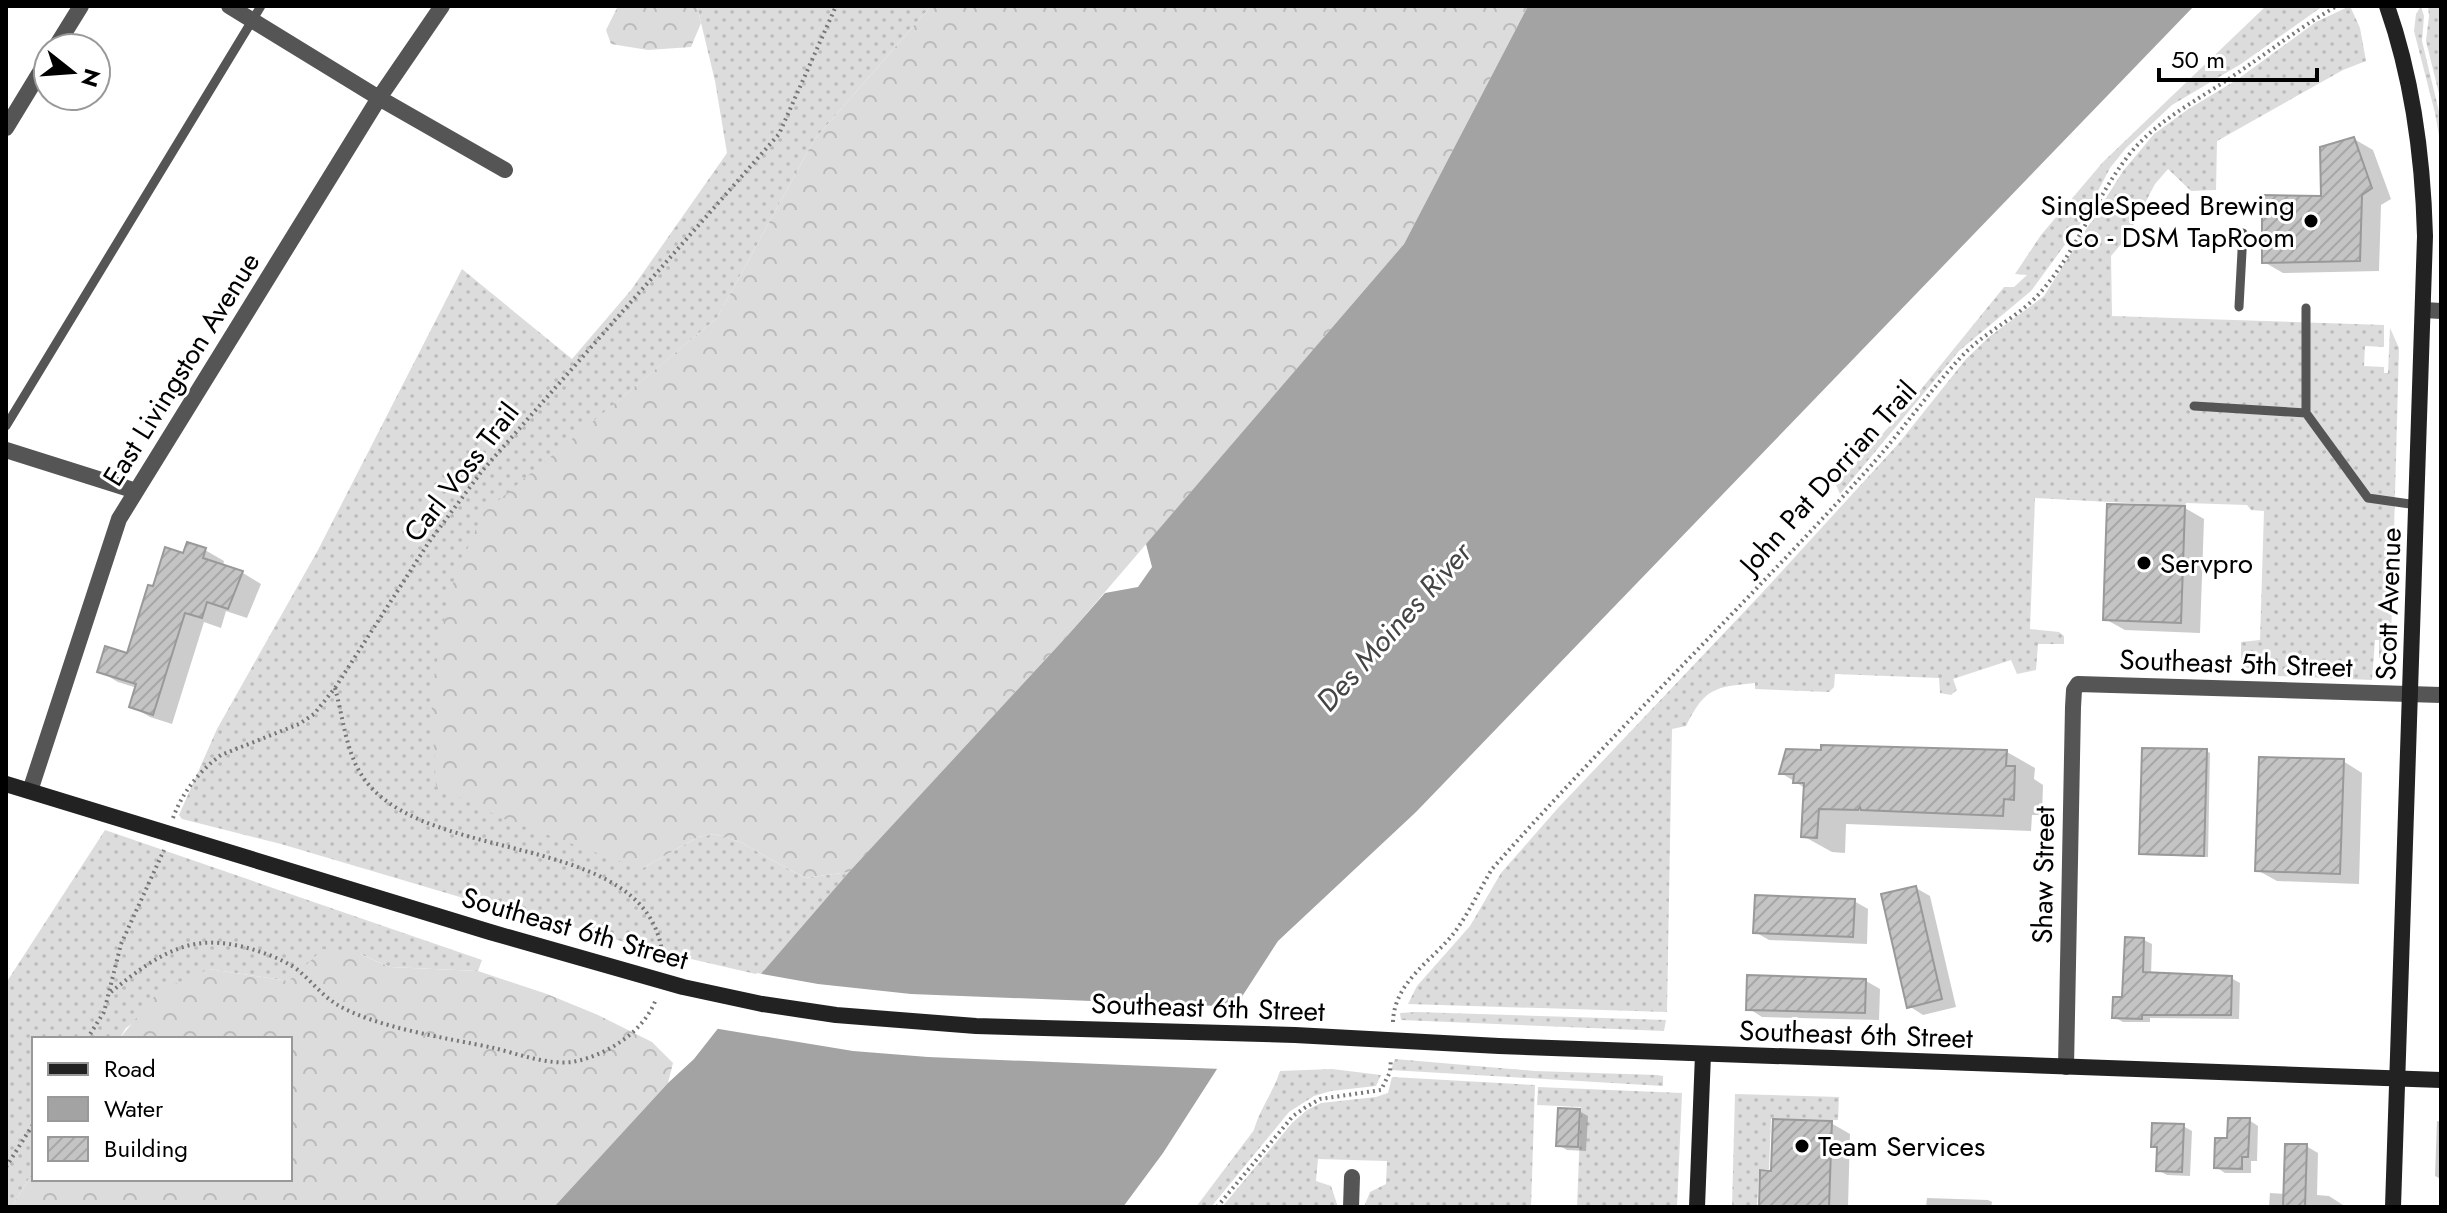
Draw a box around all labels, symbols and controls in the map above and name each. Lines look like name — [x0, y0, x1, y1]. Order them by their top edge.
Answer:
north arrow — [32, 32, 112, 112]
scale bar — [2159, 32, 2317, 82]
text: 50 m — [2171, 42, 2225, 77]
text: N — [73, 65, 109, 91]
place label: SingleSpeed Brewing Co - DSM TapRoom — [2041, 185, 2295, 258]
marker: SingleSpeed Brewing Co - DSM TapRoom — [2302, 212, 2320, 230]
street label: East Livingston Avenue — [93, 244, 270, 494]
street label: John Pat Dorrian Trail — [1728, 372, 1927, 586]
street label: Carl Voss Trail — [394, 394, 529, 551]
street label: Scott Avenue — [2365, 527, 2412, 681]
water label: Des Moines River — [1306, 531, 1483, 721]
place label: Servpro — [2160, 543, 2253, 584]
marker: Servpro — [2135, 554, 2153, 572]
street label: Southeast 5th Street — [2119, 639, 2354, 688]
street label: Shaw Street — [2022, 806, 2065, 944]
street label: Southeast 6th Street — [457, 877, 693, 980]
street label: Southeast 6th Street — [1090, 983, 1326, 1032]
street label: Southeast 6th Street — [1738, 1010, 1974, 1059]
legend — [32, 1037, 292, 1181]
text: Road — [104, 1051, 156, 1086]
text: Water — [104, 1091, 164, 1126]
place label: Team Services — [1818, 1126, 1985, 1167]
text: Building — [104, 1131, 188, 1166]
marker: Team Services — [1793, 1137, 1811, 1155]

